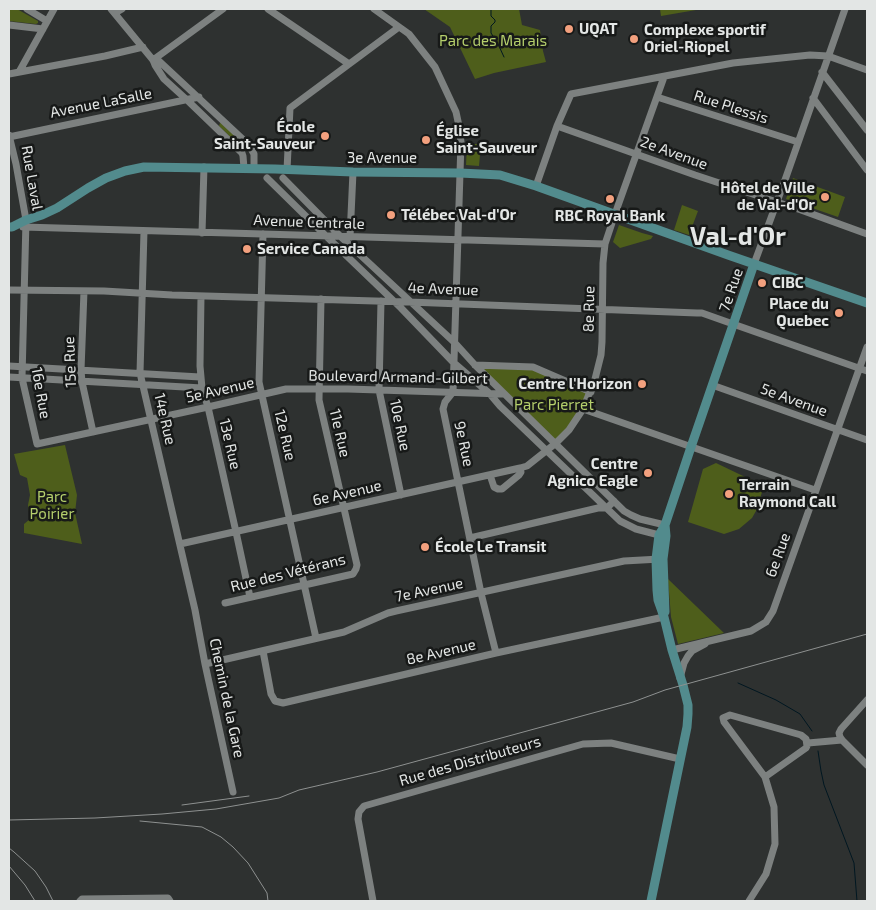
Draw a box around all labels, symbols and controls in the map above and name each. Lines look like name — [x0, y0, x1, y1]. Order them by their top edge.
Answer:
place label: UQAT — [579, 20, 617, 38]
place label: Complexe sportif Oriel-Riopel — [644, 21, 766, 56]
marker: UQAT — [563, 23, 575, 35]
park label: Parc des Marais — [439, 32, 547, 50]
marker: Complexe sportif Oriel-Riopel — [628, 33, 640, 45]
street label: Avenue LaSalle — [49, 84, 153, 122]
street label: Rue Plessis — [692, 87, 770, 127]
place label: École Saint-Sauveur — [214, 118, 315, 153]
place label: Église Saint-Sauveur — [436, 122, 537, 157]
marker: École Saint-Sauveur — [319, 130, 331, 142]
street label: 2e Avenue — [638, 133, 710, 173]
marker: Église Saint-Sauveur — [420, 134, 432, 146]
street label: Rue Laval — [17, 144, 47, 212]
street label: 3e Avenue — [347, 149, 417, 167]
place label: Hôtel de Ville de Val-d'Or — [720, 179, 815, 214]
marker: Hôtel de Ville de Val-d'Or — [819, 191, 831, 203]
marker: RBC Royal Bank — [604, 193, 616, 205]
place label: Télébec Val-d'Or — [401, 206, 516, 224]
place label: RBC Royal Bank — [555, 207, 665, 225]
marker: Télébec Val-d'Or — [385, 209, 397, 221]
street label: Avenue Centrale — [253, 211, 365, 233]
district label: Val-d'Or — [690, 222, 786, 252]
place label: Service Canada — [257, 240, 365, 258]
marker: Service Canada — [241, 243, 253, 255]
street label: 7e Rue — [715, 266, 747, 314]
place label: CIBC — [772, 274, 804, 292]
marker: CIBC — [756, 277, 768, 289]
street label: 4e Avenue — [407, 279, 479, 299]
street label: 8e Rue — [580, 286, 598, 332]
place label: Place du Quebec — [769, 295, 829, 330]
marker: Place du Quebec — [833, 307, 845, 319]
street label: 15e Rue — [60, 336, 80, 388]
street label: 16e Rue — [28, 366, 54, 420]
street label: Boulevard Armand-Gilbert — [308, 366, 488, 388]
street label: 5e Avenue — [184, 373, 256, 407]
place label: Centre l'Horizon — [518, 375, 632, 393]
marker: Centre l'Horizon — [636, 378, 648, 390]
street label: 5e Avenue — [758, 380, 830, 420]
street label: 14e Rue — [150, 391, 180, 447]
park label: Parc Pierret — [514, 396, 594, 414]
street label: 10e Rue — [386, 398, 414, 452]
street label: 11e Rue — [326, 407, 354, 459]
street label: 12e Rue — [270, 408, 300, 462]
street label: 13e Rue — [215, 417, 245, 471]
street label: 9e Rue — [450, 420, 478, 468]
place label: Centre Agnico Eagle — [547, 455, 638, 490]
marker: Centre Agnico Eagle — [642, 467, 654, 479]
street label: 6e Avenue — [311, 476, 383, 510]
place label: Terrain Raymond Call — [739, 476, 836, 511]
park label: Parc Poirier — [30, 488, 74, 523]
marker: Terrain Raymond Call — [723, 488, 735, 500]
street label: 6e Rue — [762, 530, 794, 580]
place label: École Le Transit — [435, 538, 546, 556]
marker: École Le Transit — [419, 541, 431, 553]
street label: Rue des Vétérans — [229, 550, 347, 596]
street label: 7e Avenue — [393, 574, 465, 606]
street label: 8e Avenue — [404, 635, 478, 669]
street label: Chemin de la Gare — [206, 637, 248, 759]
street label: Rue des Distributeurs — [397, 732, 543, 790]

